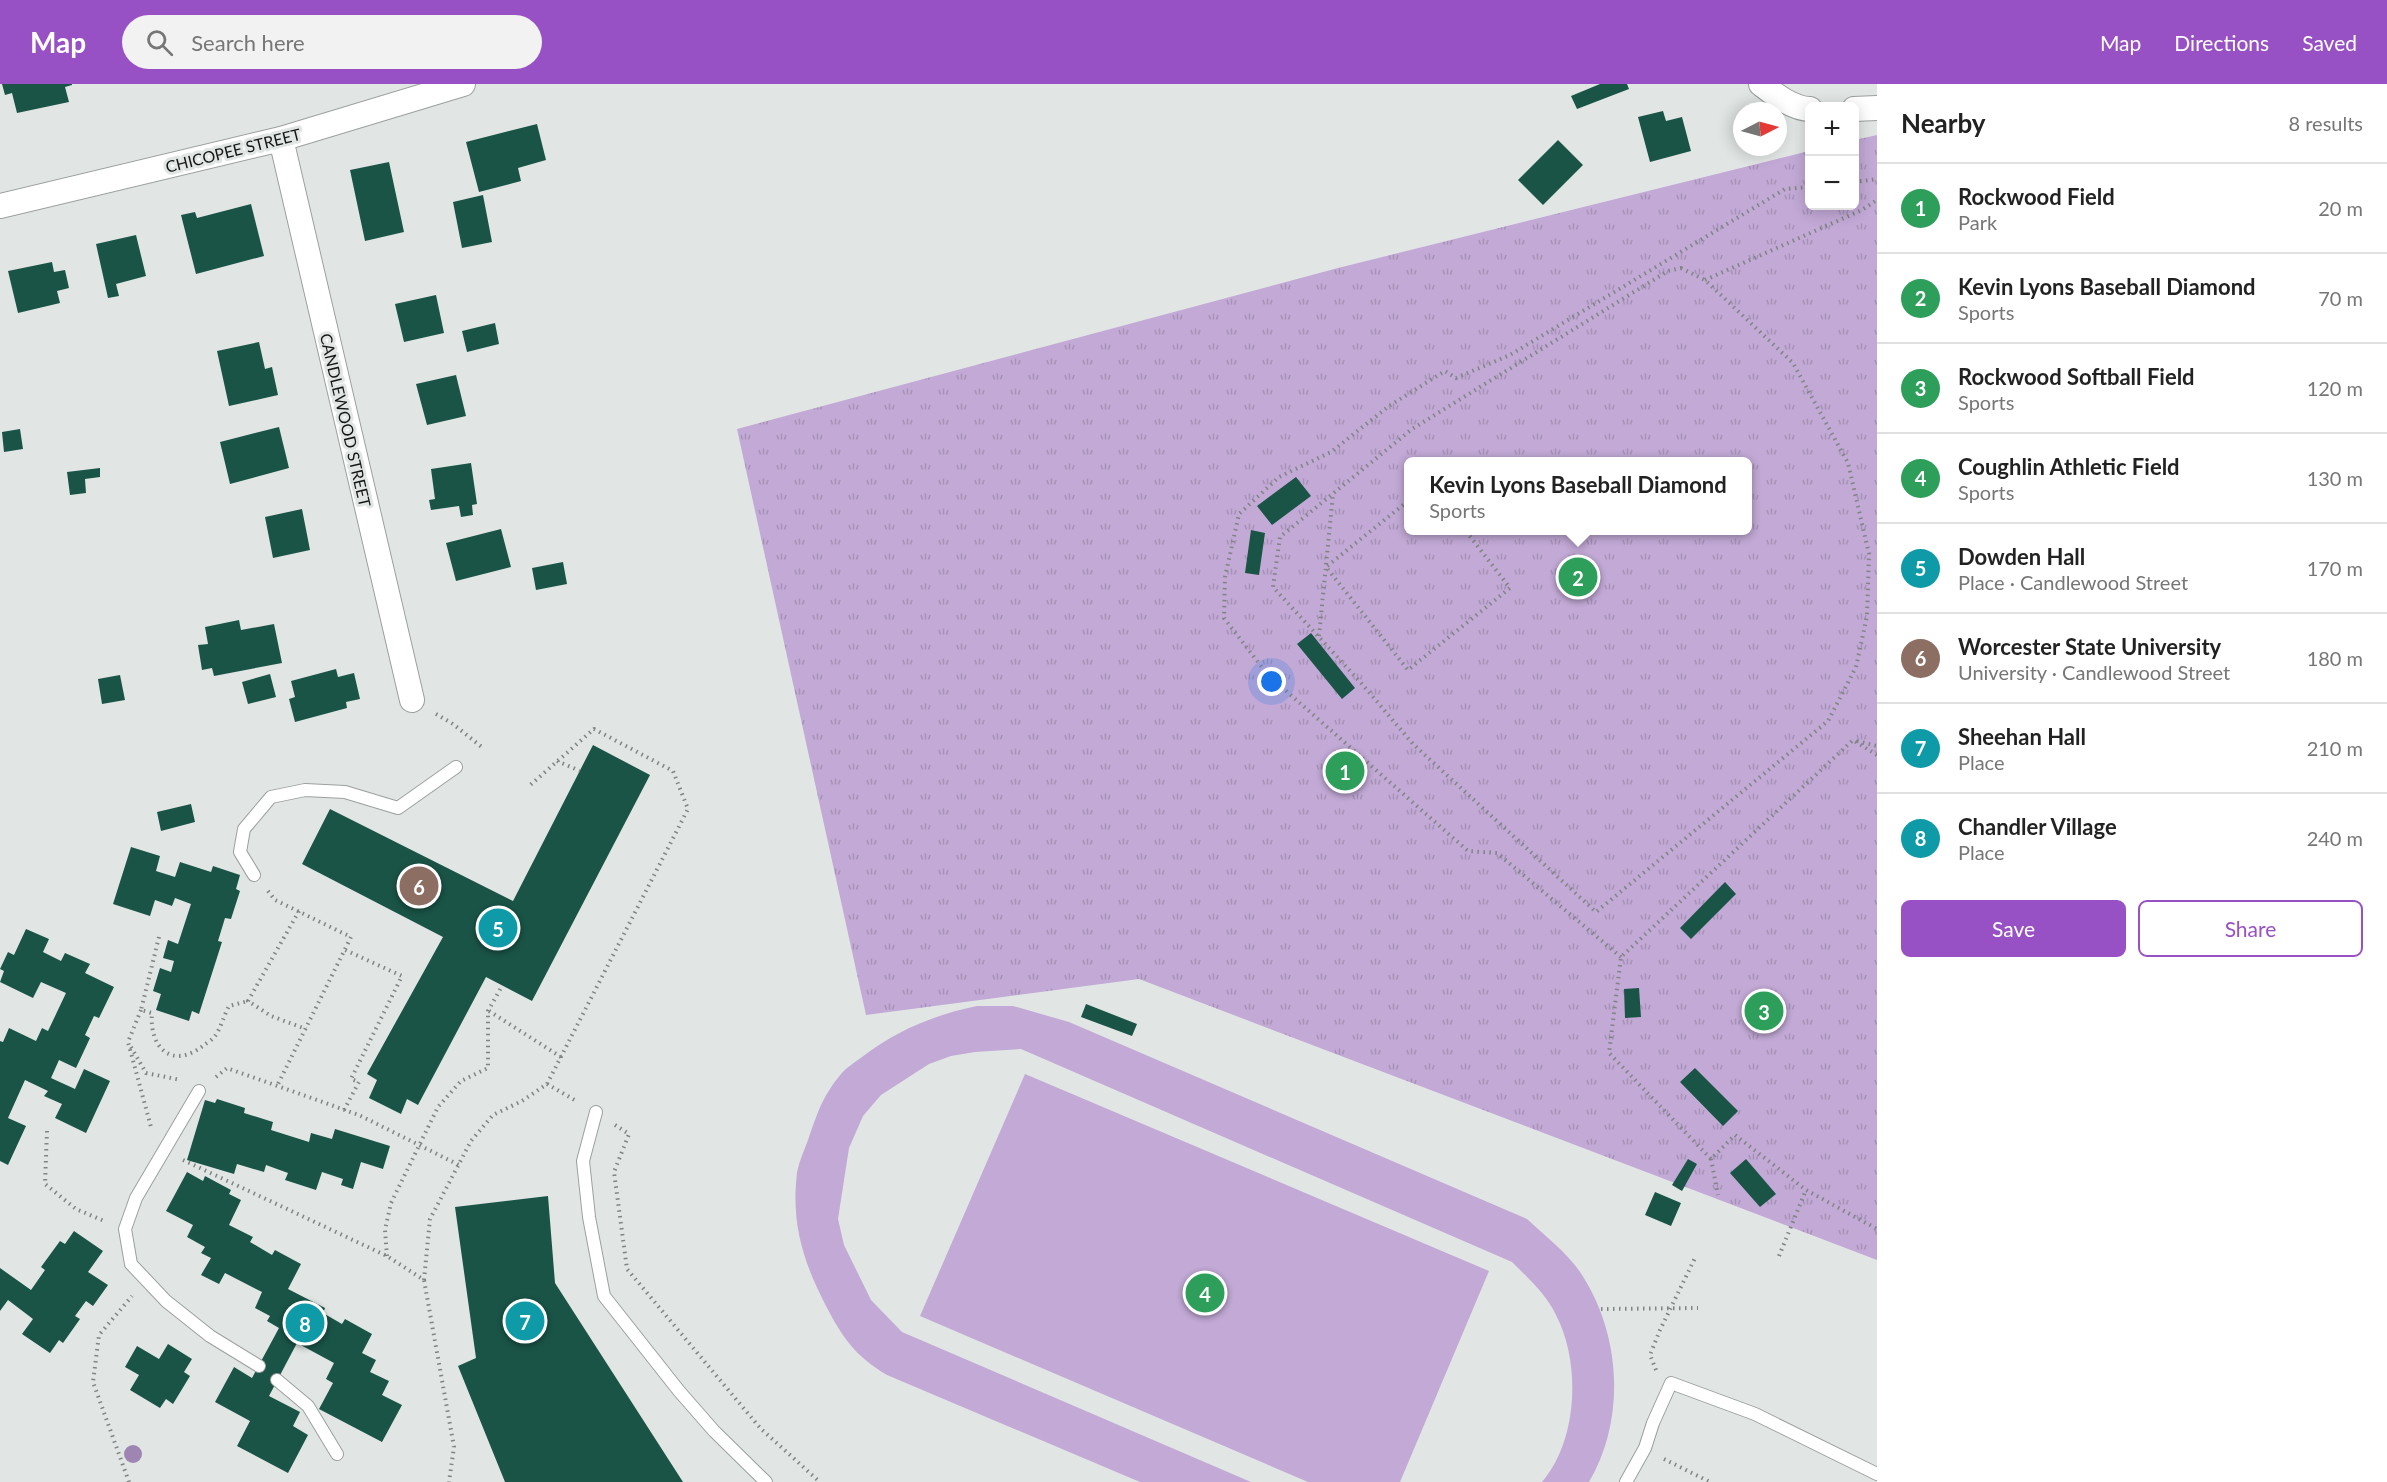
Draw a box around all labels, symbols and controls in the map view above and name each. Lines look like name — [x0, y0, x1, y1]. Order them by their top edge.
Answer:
search box — [122, 15, 542, 69]
text: Map — [30, 25, 86, 59]
icon: search — [143, 26, 176, 59]
text: Search here — [191, 29, 305, 56]
text: Map — [2100, 30, 2141, 55]
text: Directions — [2174, 30, 2269, 55]
text: Saved — [2302, 30, 2357, 55]
north arrow — [1733, 102, 1787, 156]
map controls — [1805, 102, 1859, 210]
button: + — [1805, 102, 1859, 156]
text: Nearby — [1901, 107, 1986, 139]
text: 8 results — [2288, 111, 2363, 135]
street label: CHICOPEE STREET — [163, 124, 303, 176]
button: − — [1805, 156, 1859, 210]
text: Rockwood Field — [1958, 183, 2115, 210]
text: 1 — [1915, 196, 1926, 220]
text: 20 m — [2318, 196, 2363, 220]
text: Park — [1958, 210, 1997, 234]
text: Kevin Lyons Baseball Diamond — [1958, 273, 2256, 300]
text: 2 — [1915, 286, 1926, 310]
text: 70 m — [2318, 286, 2363, 310]
text: Sports — [1958, 300, 2014, 324]
street label: CANDLEWOOD STREET — [317, 331, 375, 509]
text: Rockwood Softball Field — [1958, 363, 2195, 390]
text: 3 — [1915, 376, 1926, 400]
text: 120 m — [2307, 376, 2363, 400]
text: Sports — [1958, 390, 2014, 414]
text: Coughlin Athletic Field — [1958, 453, 2180, 480]
popup — [1404, 457, 1752, 535]
text: 4 — [1915, 466, 1926, 490]
text: 130 m — [2307, 466, 2363, 490]
text: Kevin Lyons Baseball Diamond — [1429, 471, 1727, 498]
text: Sports — [1958, 480, 2014, 504]
text: Sports — [1429, 498, 1486, 522]
text: Dowden Hall — [1958, 543, 2085, 570]
pin: 2 — [1558, 554, 1598, 600]
text: 5 — [1915, 556, 1926, 580]
text: 170 m — [2307, 556, 2363, 580]
text: Place · Candlewood Street — [1958, 570, 2188, 594]
text: Worcester State University — [1958, 633, 2221, 660]
text: 6 — [1915, 646, 1926, 670]
text: 180 m — [2307, 646, 2363, 670]
text: University · Candlewood Street — [1958, 660, 2230, 684]
your location — [1257, 667, 1286, 696]
text: Sheehan Hall — [1958, 723, 2086, 750]
text: 7 — [1915, 736, 1926, 760]
text: 210 m — [2307, 736, 2363, 760]
pin: 1 — [1326, 748, 1364, 794]
text: Place — [1958, 750, 2005, 774]
text: Chandler Village — [1958, 813, 2117, 840]
text: 8 — [1915, 826, 1926, 850]
text: 240 m — [2307, 826, 2363, 850]
text: Place — [1958, 840, 2005, 864]
pin: 6 — [400, 864, 438, 908]
button: Save — [1901, 900, 2126, 957]
button: Share — [2138, 900, 2363, 957]
pin: 5 — [478, 906, 518, 950]
pin: 3 — [1744, 988, 1784, 1034]
pin: 4 — [1186, 1270, 1224, 1316]
pin: 7 — [506, 1298, 544, 1344]
pin: 8 — [286, 1300, 324, 1346]

